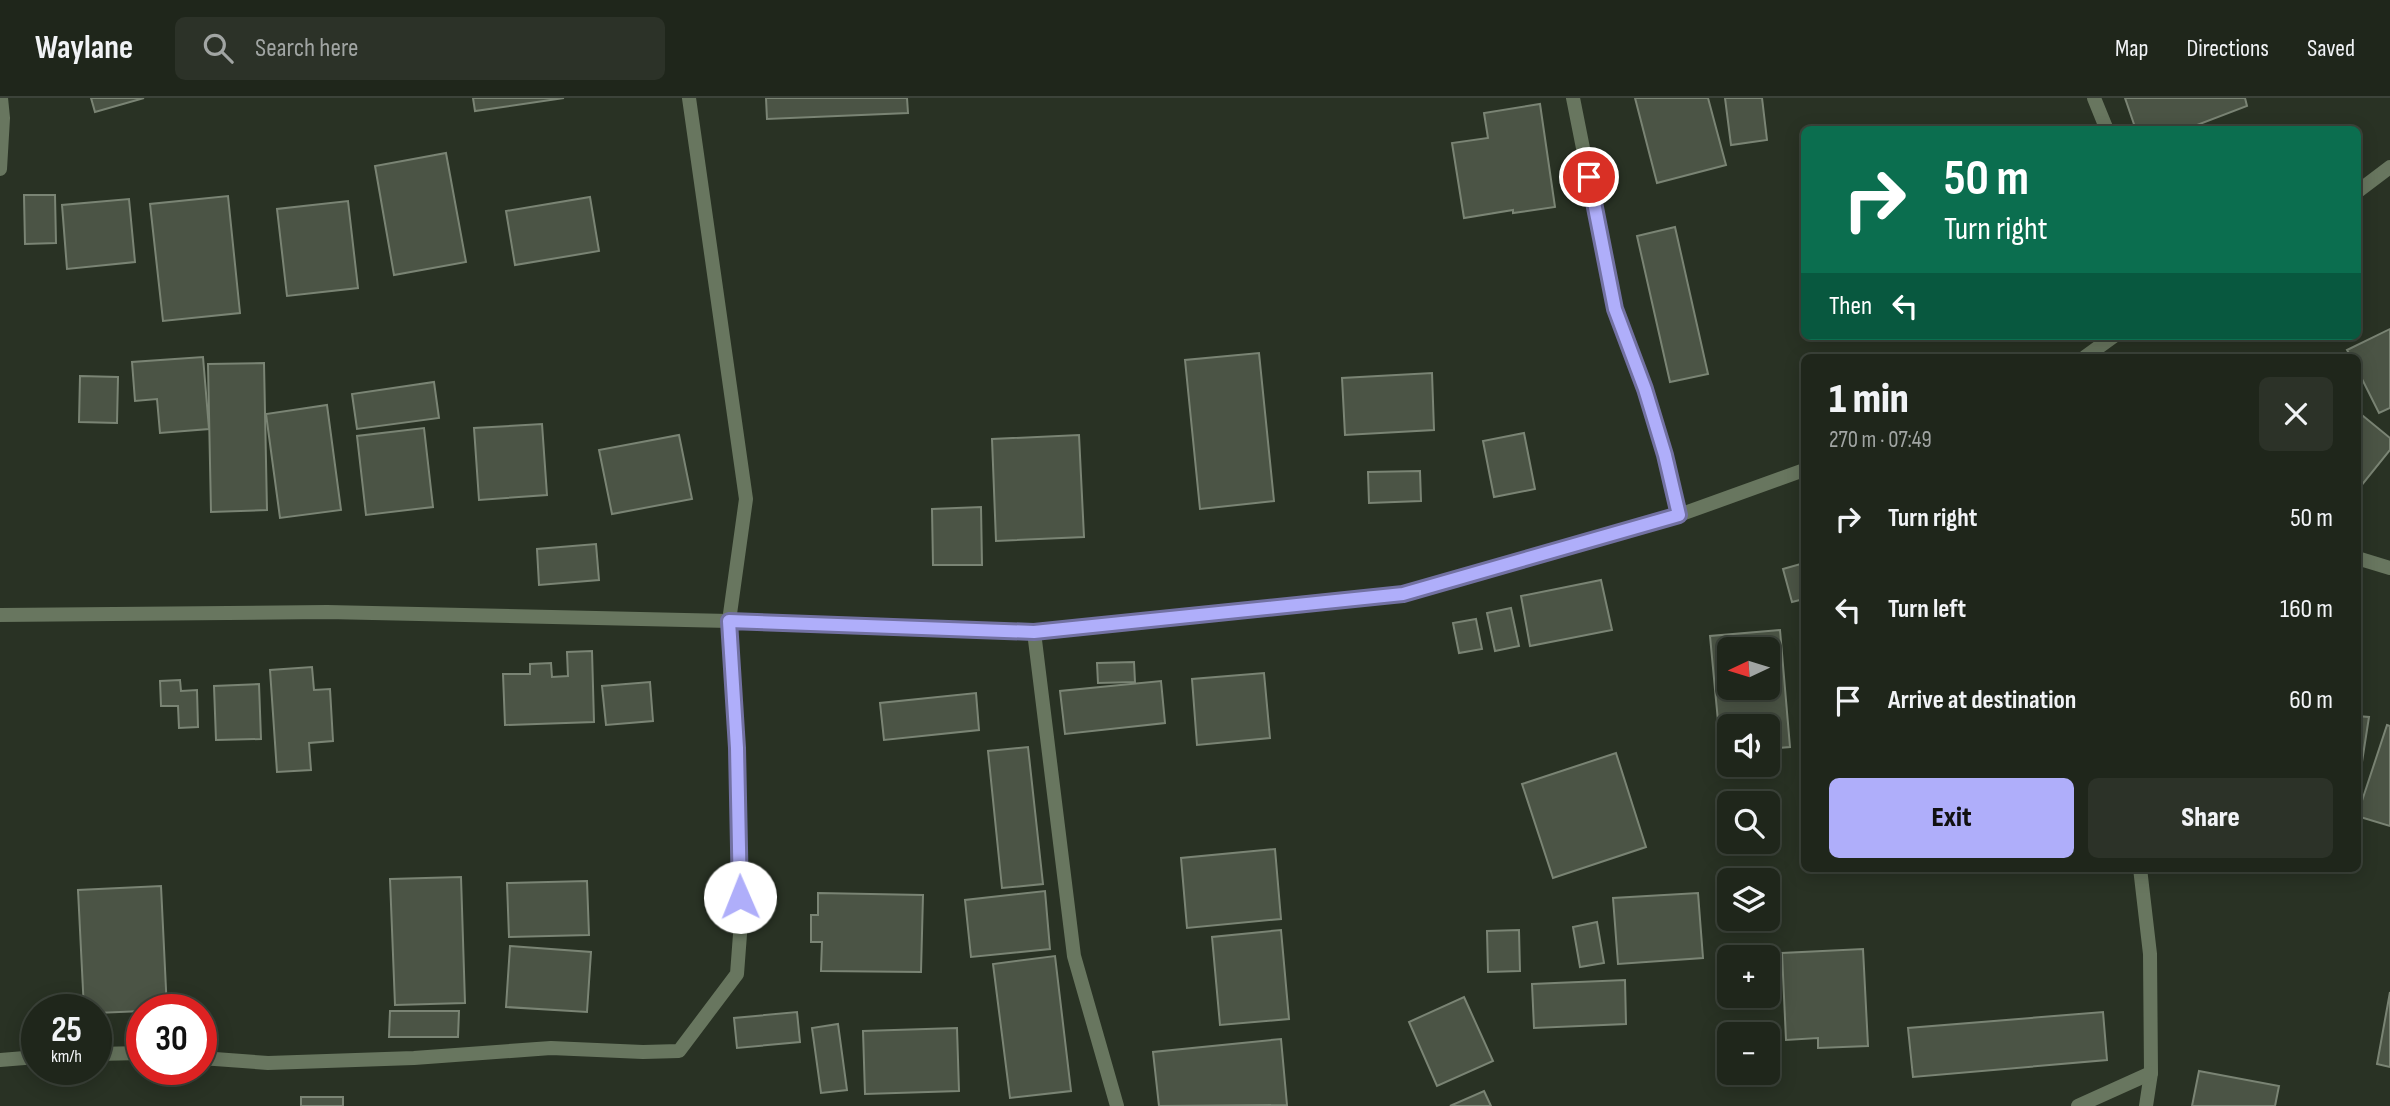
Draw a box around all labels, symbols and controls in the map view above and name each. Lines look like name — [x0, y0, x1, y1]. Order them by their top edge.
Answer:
search box — [175, 17, 665, 80]
text: Waylane — [35, 28, 133, 68]
icon: search — [199, 29, 237, 67]
text: Search here — [255, 33, 358, 64]
text: Map — [2115, 34, 2148, 63]
text: Directions — [2186, 34, 2269, 63]
text: Saved — [2307, 34, 2355, 63]
pin — [1559, 147, 1619, 207]
text: 50 m — [1944, 150, 2029, 209]
icon: right — [1829, 154, 1920, 245]
icon: arrive — [1570, 158, 1608, 196]
text: Turn right — [1944, 210, 2048, 249]
icon: left — [1886, 287, 1924, 325]
text: Then — [1829, 291, 1872, 322]
text: 1 min — [1829, 374, 1909, 425]
button: close — [2259, 377, 2333, 451]
text: 270 m · 07:49 — [1829, 426, 1932, 454]
icon: right — [1829, 500, 1867, 538]
text: Turn right — [1888, 503, 1977, 534]
text: 50 m — [2290, 503, 2333, 534]
icon: left — [1829, 591, 1867, 629]
text: Turn left — [1888, 594, 1966, 625]
text: 160 m — [2280, 594, 2333, 625]
north arrow — [1717, 637, 1780, 700]
map controls — [1717, 637, 1780, 1085]
icon: arrive — [1829, 682, 1867, 720]
text: Arrive at destination — [1888, 685, 2076, 716]
text: 60 m — [2289, 685, 2333, 716]
button: sound — [1717, 714, 1780, 777]
button: Exit — [1829, 778, 2074, 858]
button: Share — [2088, 778, 2333, 858]
button: search — [1717, 791, 1780, 854]
position arrow — [703, 860, 777, 934]
button: layers — [1717, 868, 1780, 931]
button: + — [1717, 945, 1780, 1008]
speed limit sign: 30 — [126, 994, 217, 1085]
text: 25 — [51, 1009, 82, 1052]
button: − — [1717, 1022, 1780, 1085]
text: km/h — [51, 1046, 82, 1067]

